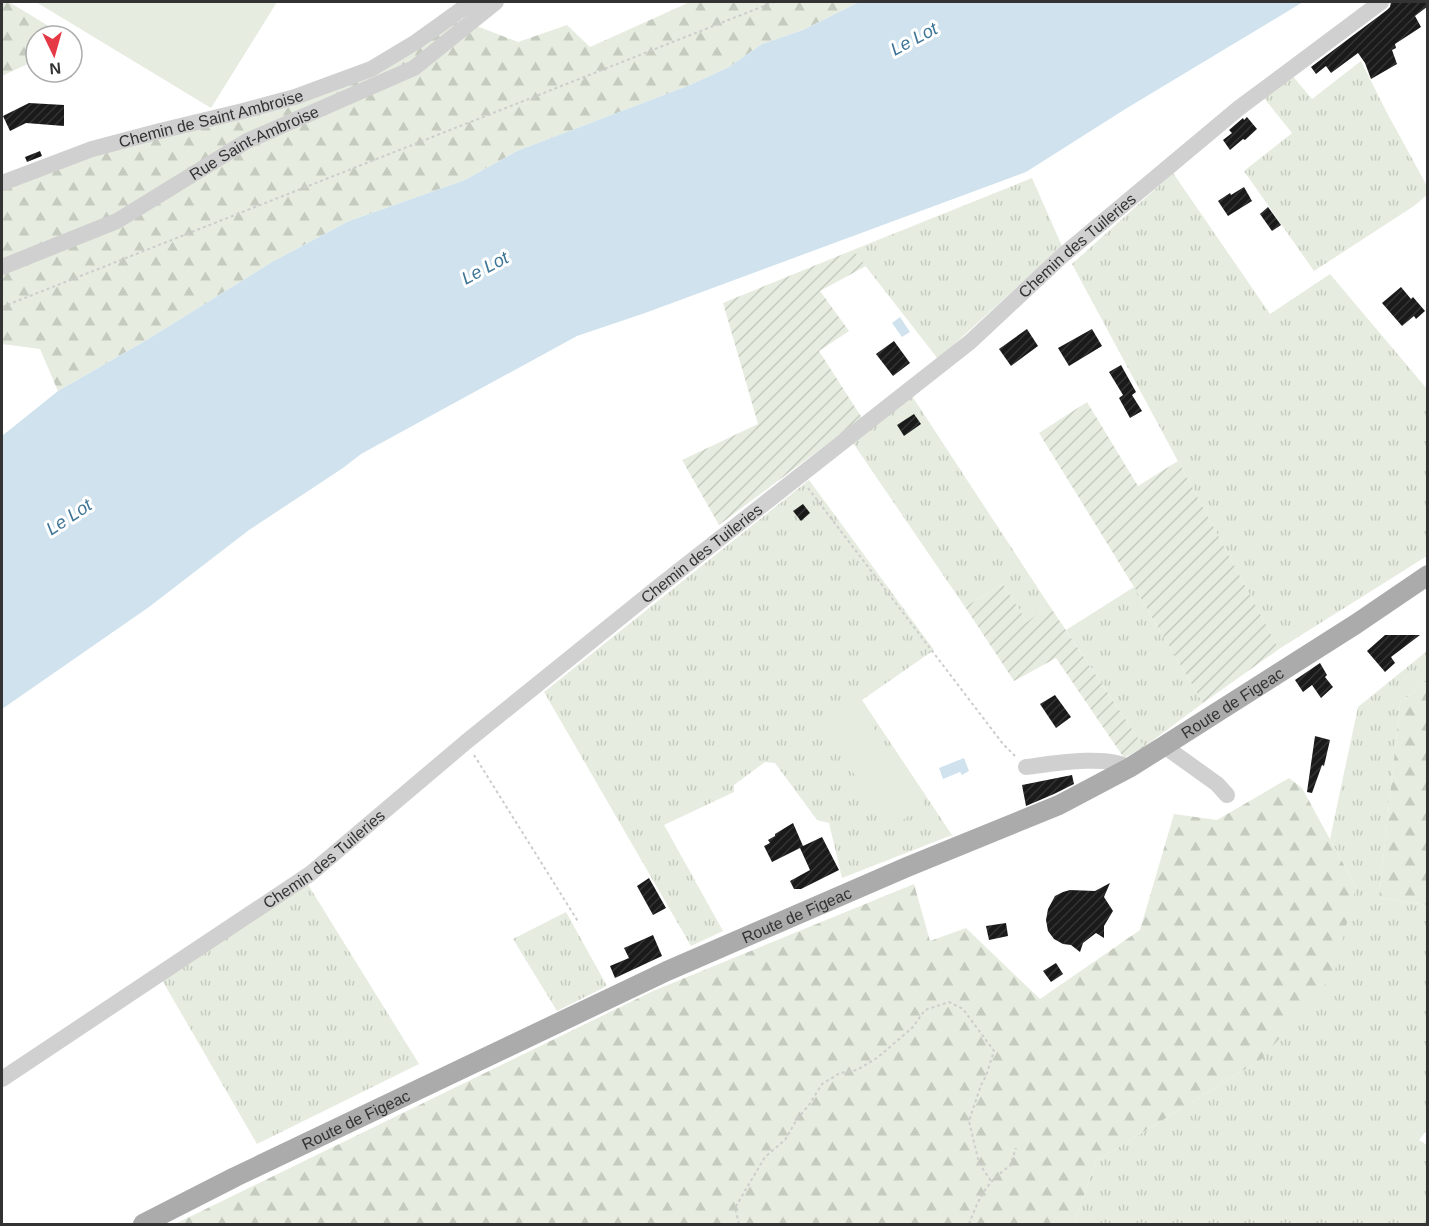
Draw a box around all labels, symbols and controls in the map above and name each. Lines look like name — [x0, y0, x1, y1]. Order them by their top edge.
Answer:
water label: Le Lot — [887, 18, 942, 60]
north arrow — [24, 24, 84, 84]
text: N — [49, 59, 62, 77]
street label: Chemin de Saint Ambroise — [117, 86, 306, 150]
street label: Rue Saint-Ambroise — [186, 102, 321, 183]
street label: Chemin des Tuileries — [1015, 190, 1139, 301]
water label: Le Lot — [458, 247, 513, 289]
water label: Le Lot — [43, 494, 96, 539]
street label: Chemin des Tuileries — [637, 500, 765, 606]
street label: Route de Figeac — [1178, 664, 1286, 741]
street label: Chemin des Tuileries — [260, 806, 388, 911]
street label: Route de Figeac — [739, 884, 854, 946]
street label: Route de Figeac — [299, 1086, 412, 1152]

